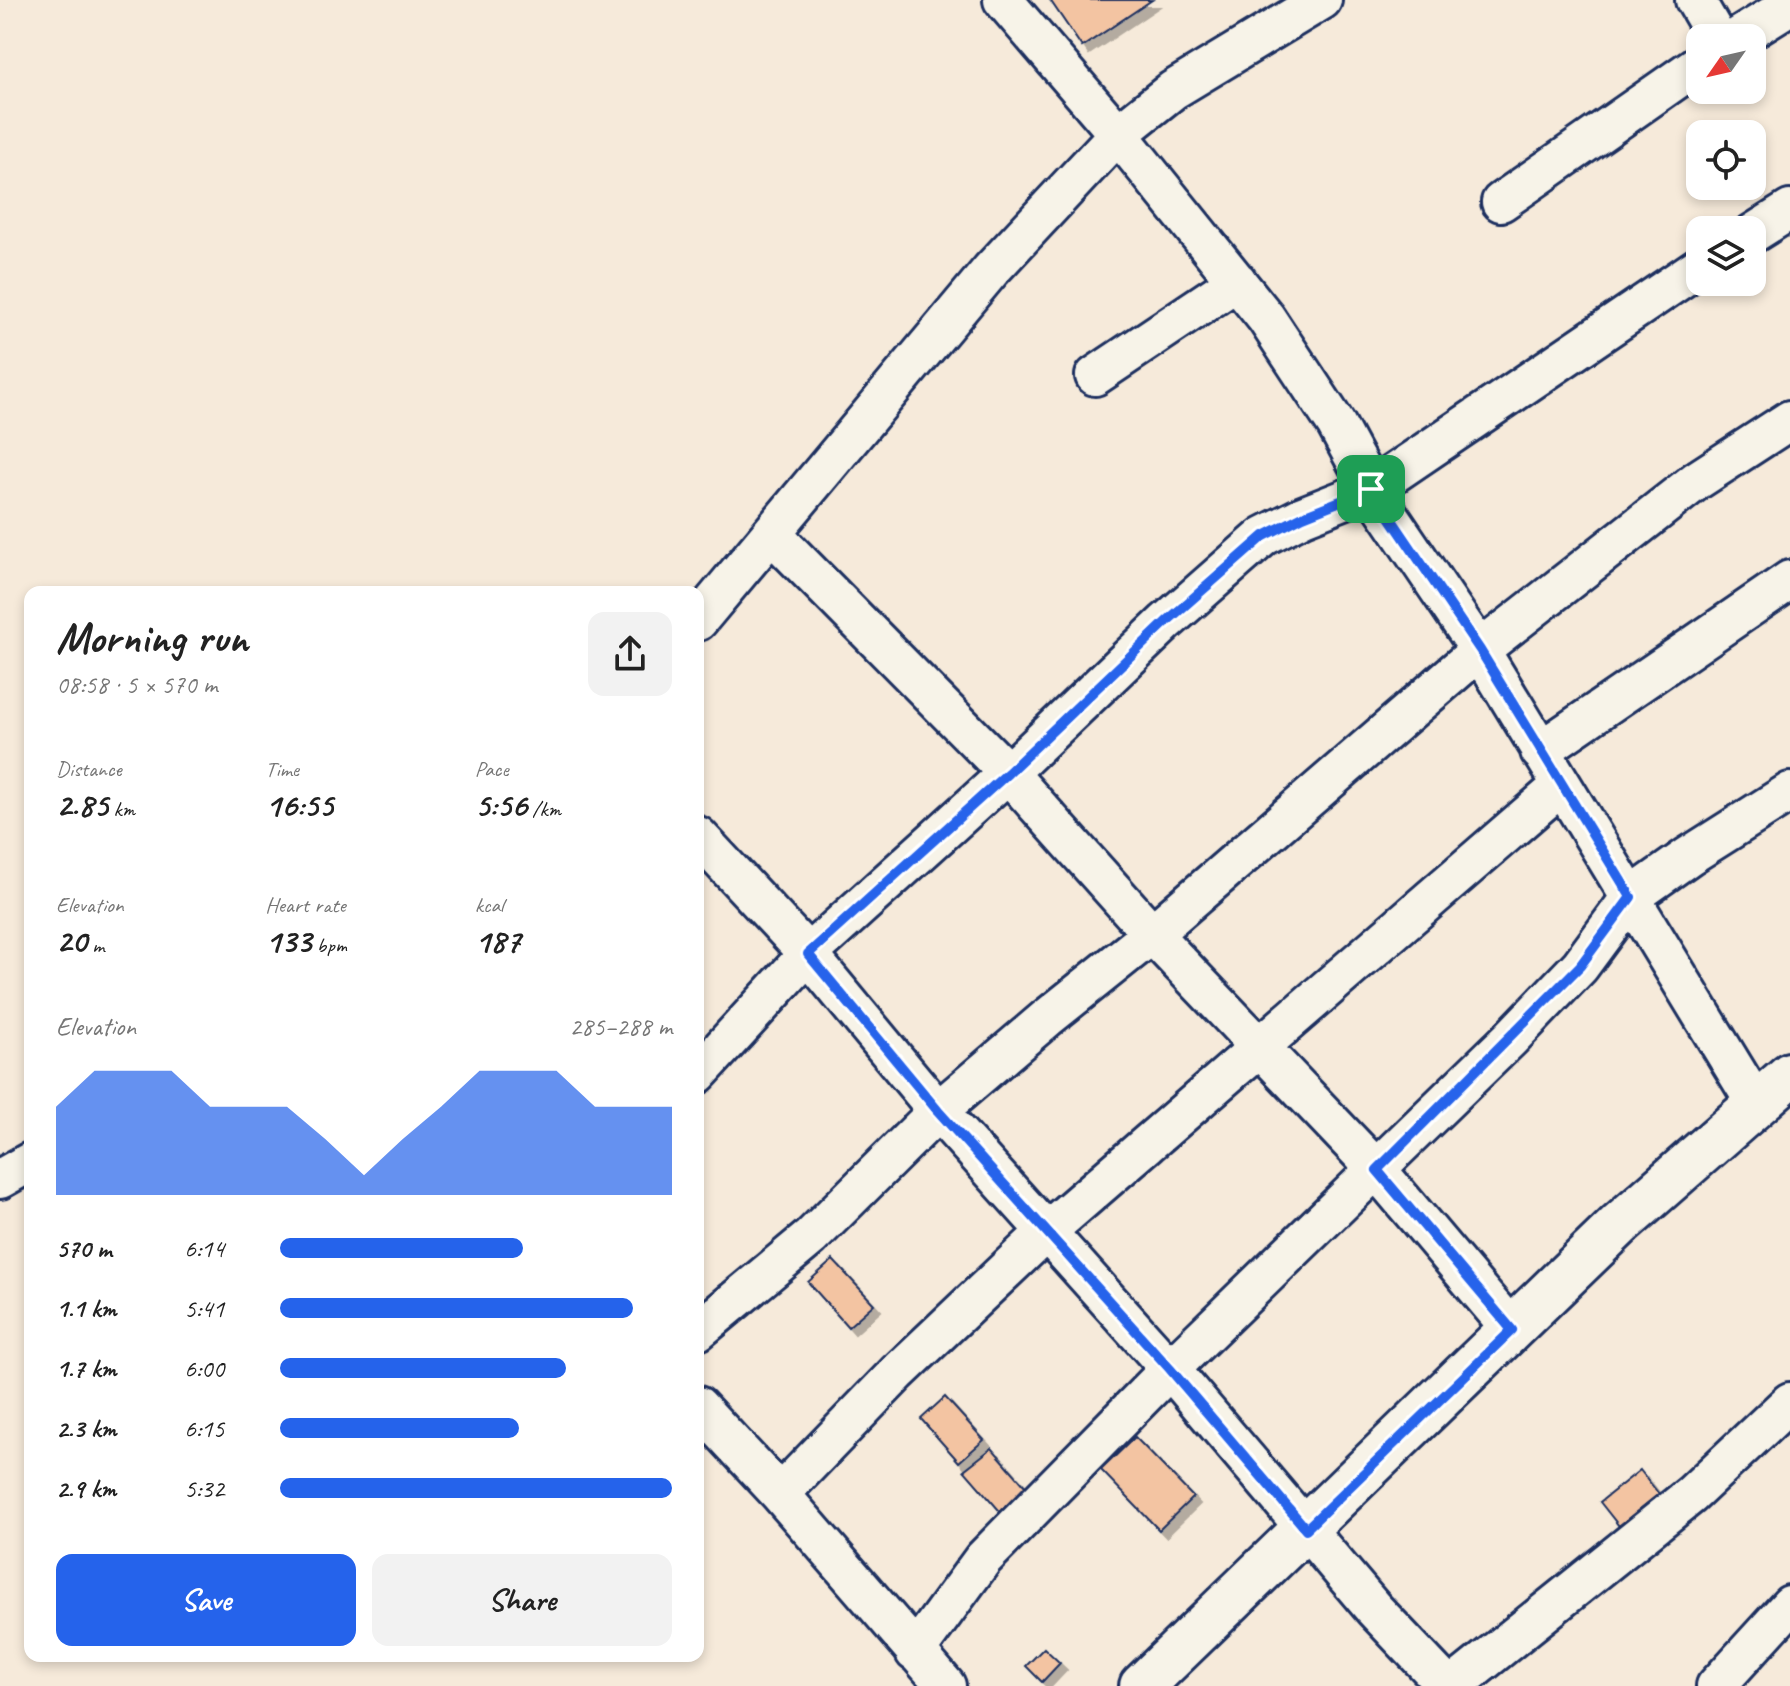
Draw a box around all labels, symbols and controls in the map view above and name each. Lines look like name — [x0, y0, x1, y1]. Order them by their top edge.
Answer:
north arrow — [1686, 24, 1766, 104]
map controls — [1686, 24, 1766, 296]
button: locate — [1686, 120, 1766, 200]
button: layers — [1686, 216, 1766, 296]
pin — [1337, 455, 1405, 523]
icon: arrive — [1349, 467, 1393, 511]
text: Morning run — [56, 610, 248, 665]
button: share — [588, 612, 672, 696]
text: 08:58 · 5 × 570 m — [56, 668, 217, 701]
text: Distance — [56, 755, 122, 783]
text: Time — [265, 755, 299, 783]
text: Pace — [475, 755, 509, 783]
text: 2.85 — [56, 783, 108, 826]
text: 16:55 — [265, 783, 333, 826]
text: 5:56 — [475, 783, 527, 826]
text: km — [108, 795, 135, 823]
text: /km — [527, 795, 561, 823]
text: Elevation — [56, 891, 124, 919]
text: Heart rate — [265, 891, 346, 919]
text: kcal — [475, 891, 504, 919]
text: 20 — [56, 919, 87, 962]
text: 133 — [265, 919, 311, 962]
text: 187 — [475, 919, 520, 962]
text: m — [87, 931, 104, 959]
text: bpm — [311, 931, 347, 959]
text: Elevation — [56, 1010, 136, 1043]
text: 285–288 m — [569, 1010, 672, 1043]
text: 570 m — [56, 1232, 112, 1265]
text: 6:14 — [184, 1232, 224, 1265]
text: 1.1 km — [56, 1292, 116, 1325]
text: 5:41 — [184, 1292, 224, 1325]
text: 1.7 km — [56, 1352, 116, 1385]
text: 6:00 — [184, 1352, 224, 1385]
text: 2.3 km — [56, 1412, 116, 1445]
text: 6:15 — [184, 1412, 224, 1445]
text: 2.9 km — [56, 1472, 116, 1505]
text: 5:32 — [184, 1472, 224, 1505]
button: Save — [56, 1554, 356, 1646]
button: Share — [372, 1554, 672, 1646]

